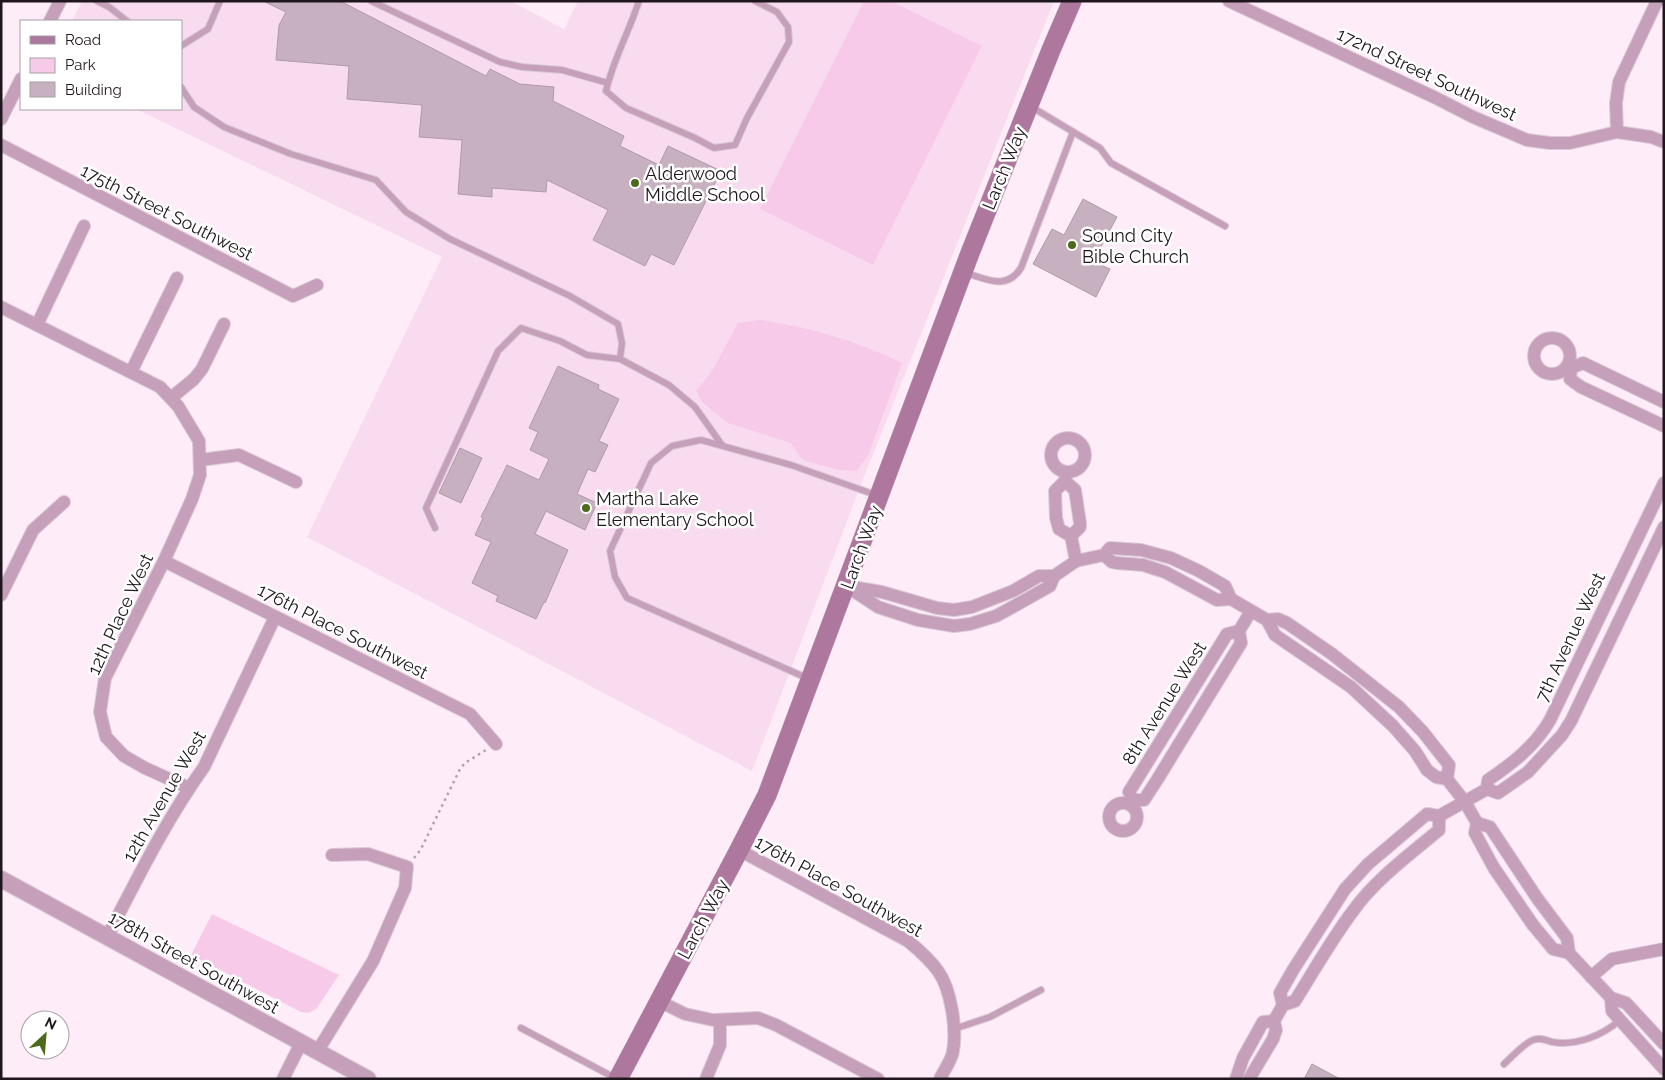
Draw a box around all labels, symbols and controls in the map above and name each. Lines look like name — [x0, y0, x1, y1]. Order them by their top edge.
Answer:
legend — [20, 20, 182, 110]
street label: 172nd Street Southwest — [1334, 23, 1520, 125]
text: Road — [65, 31, 101, 49]
text: Park — [65, 56, 96, 74]
text: Building — [65, 81, 122, 99]
street label: Larch Way — [978, 123, 1030, 213]
street label: 175th Street Southwest — [77, 159, 257, 265]
place label: Alderwood Middle School — [645, 163, 765, 205]
marker: Alderwood Middle School — [629, 177, 641, 189]
place label: Sound City Bible Church — [1082, 225, 1189, 267]
marker: Sound City Bible Church — [1066, 239, 1078, 251]
place label: Martha Lake Elementary School — [596, 488, 754, 530]
marker: Martha Lake Elementary School — [580, 502, 592, 514]
street label: Larch Way — [836, 502, 886, 592]
street label: 12th Place West — [83, 550, 157, 678]
street label: 7th Avenue West — [1531, 569, 1609, 705]
street label: 176th Place Southwest — [254, 579, 432, 683]
street label: 8th Avenue West — [1118, 638, 1210, 768]
street label: 12th Avenue West — [118, 727, 210, 865]
street label: 176th Place Southwest — [752, 831, 926, 941]
street label: Larch Way — [673, 875, 733, 963]
street label: 178th Street Southwest — [105, 906, 283, 1018]
north arrow — [20, 1010, 70, 1060]
text: N — [42, 1014, 59, 1033]

